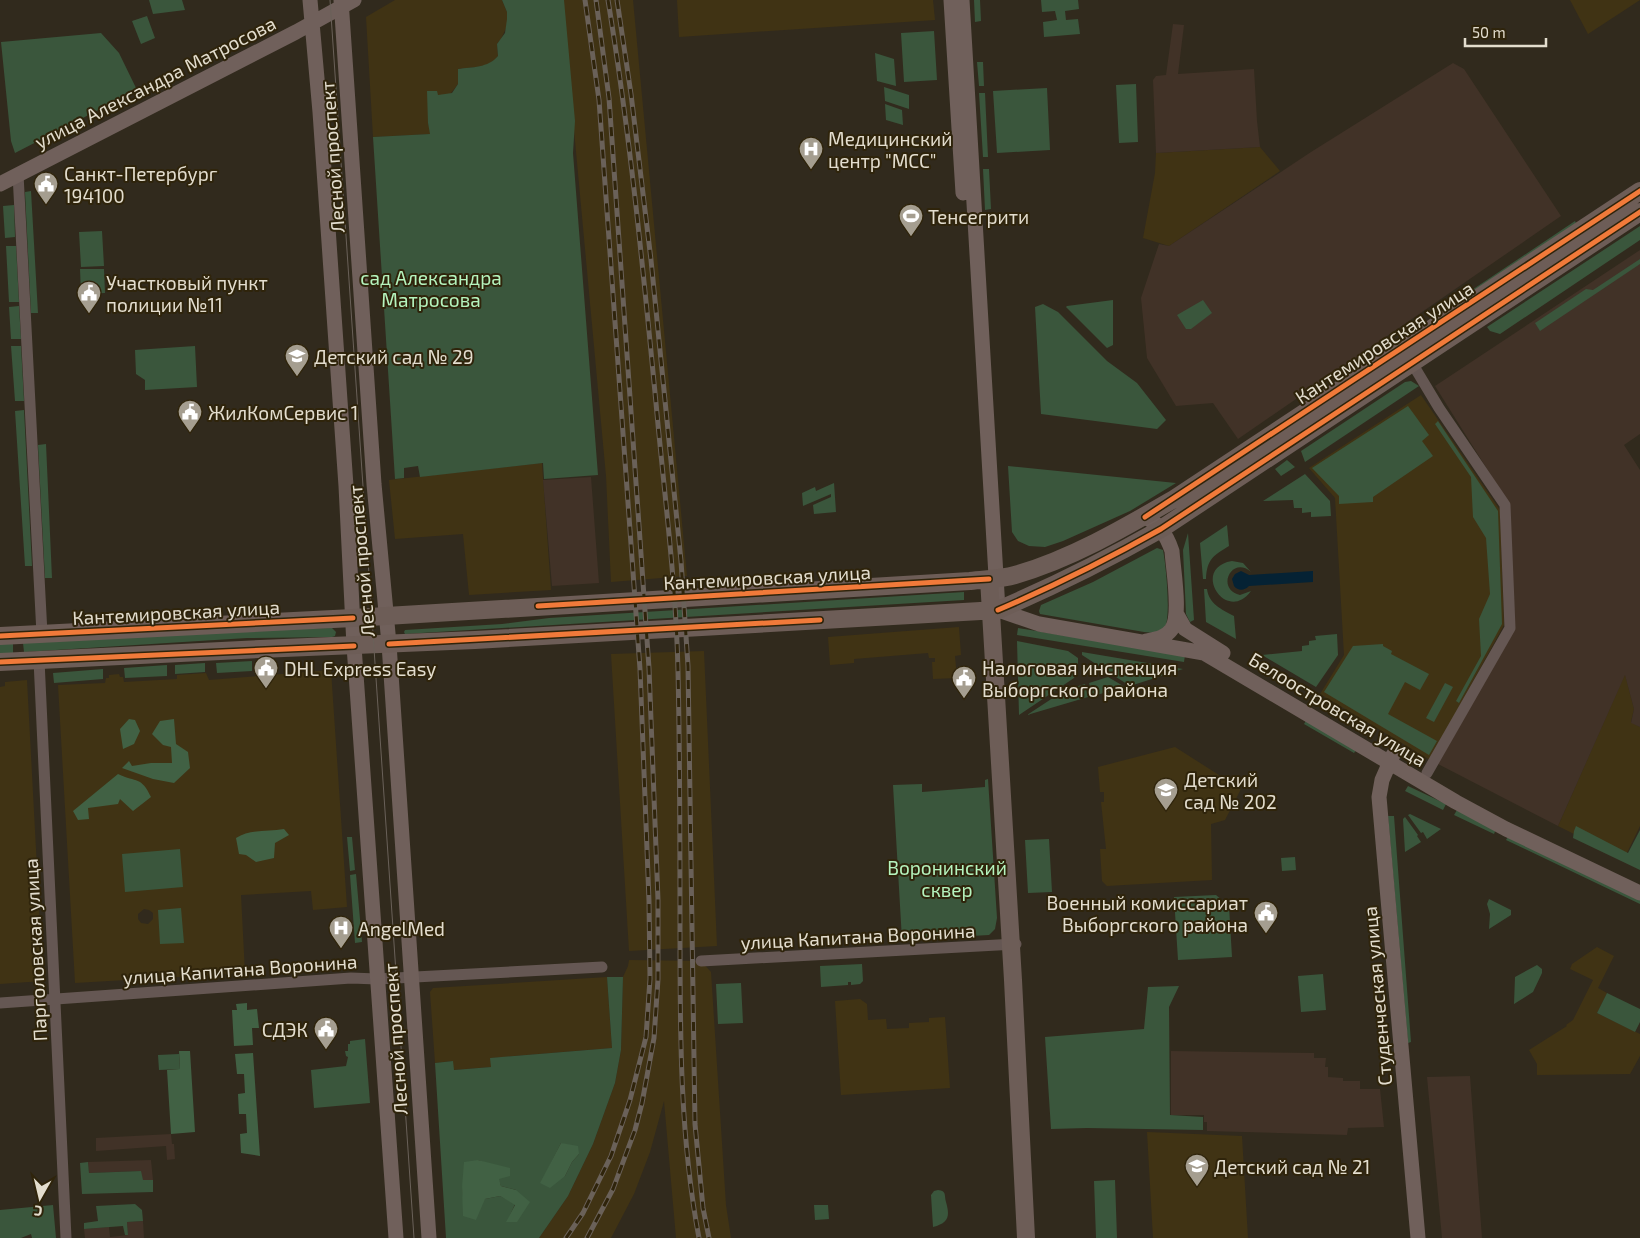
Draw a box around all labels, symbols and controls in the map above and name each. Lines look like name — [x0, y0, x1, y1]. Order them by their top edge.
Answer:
street label: улица Александра Матросова — [31, 11, 280, 154]
scale bar — [1465, 15, 1546, 47]
text: 50 m — [1472, 23, 1506, 41]
street label: Лесной проспект — [315, 80, 349, 234]
place label: Медицинский центр "МСС" — [828, 127, 952, 172]
hospital icon: Медицинский центр "МСС" — [798, 136, 824, 170]
place label: Санкт-Петербург 194100 — [64, 162, 218, 207]
public building icon: Санкт-Петербург 194100 — [33, 171, 59, 205]
sports icon: Тенсегрити — [898, 203, 924, 237]
place label: Тенсегрити — [928, 205, 1029, 228]
park label: cад Александра Матросова — [360, 266, 502, 311]
place label: Участковый пункт полиции №11 — [106, 271, 268, 316]
street label: Кантемировская улица — [1291, 276, 1478, 409]
public building icon: Участковый пункт полиции №11 — [76, 280, 102, 314]
school or university icon: Детский сад № 29 — [284, 343, 310, 377]
place label: Детский сад № 29 — [314, 345, 474, 368]
public building icon: ЖилКомСервис 1 — [177, 399, 203, 433]
place label: ЖилКомСервис 1 — [208, 401, 358, 424]
street label: Лесной проспект — [343, 484, 379, 638]
street label: Кантемировская улица — [663, 560, 871, 595]
street label: Кантемировская улица — [72, 595, 280, 630]
street label: Белоостровская улица — [1245, 647, 1431, 772]
public building icon: DHL Express Easy — [253, 655, 279, 689]
place label: Налоговая инспекция Выборгского района — [982, 656, 1177, 701]
place label: DHL Express Easy — [284, 657, 436, 680]
public building icon: Налоговая инспекция Выборгского района — [951, 665, 977, 699]
place label: Детский сад № 202 — [1184, 768, 1277, 813]
school or university icon: Детский сад № 202 — [1153, 777, 1179, 811]
park label: Воронинский сквер — [887, 856, 1007, 901]
street label: Парголовская улица — [19, 858, 52, 1042]
place label: Военный комиссариат Выборгского района — [1047, 891, 1248, 936]
public building icon: Военный комиссариат Выборгского района — [1253, 900, 1279, 934]
street label: Студенческая улица — [1358, 905, 1397, 1087]
hospital icon: AngelMed — [328, 915, 354, 949]
place label: AngelMed — [358, 917, 445, 940]
street label: улица Капитана Воронина — [740, 918, 976, 955]
street label: улица Капитана Воронина — [122, 949, 358, 990]
street label: Лесной проспект — [378, 962, 412, 1116]
public building icon: СДЭК — [313, 1016, 339, 1050]
place label: СДЭК — [262, 1018, 308, 1041]
school or university icon: Детский сад № 21 — [1184, 1153, 1210, 1187]
place label: Детский сад № 21 — [1214, 1155, 1370, 1178]
north arrow — [15, 1173, 65, 1223]
text: С — [33, 1202, 43, 1220]

